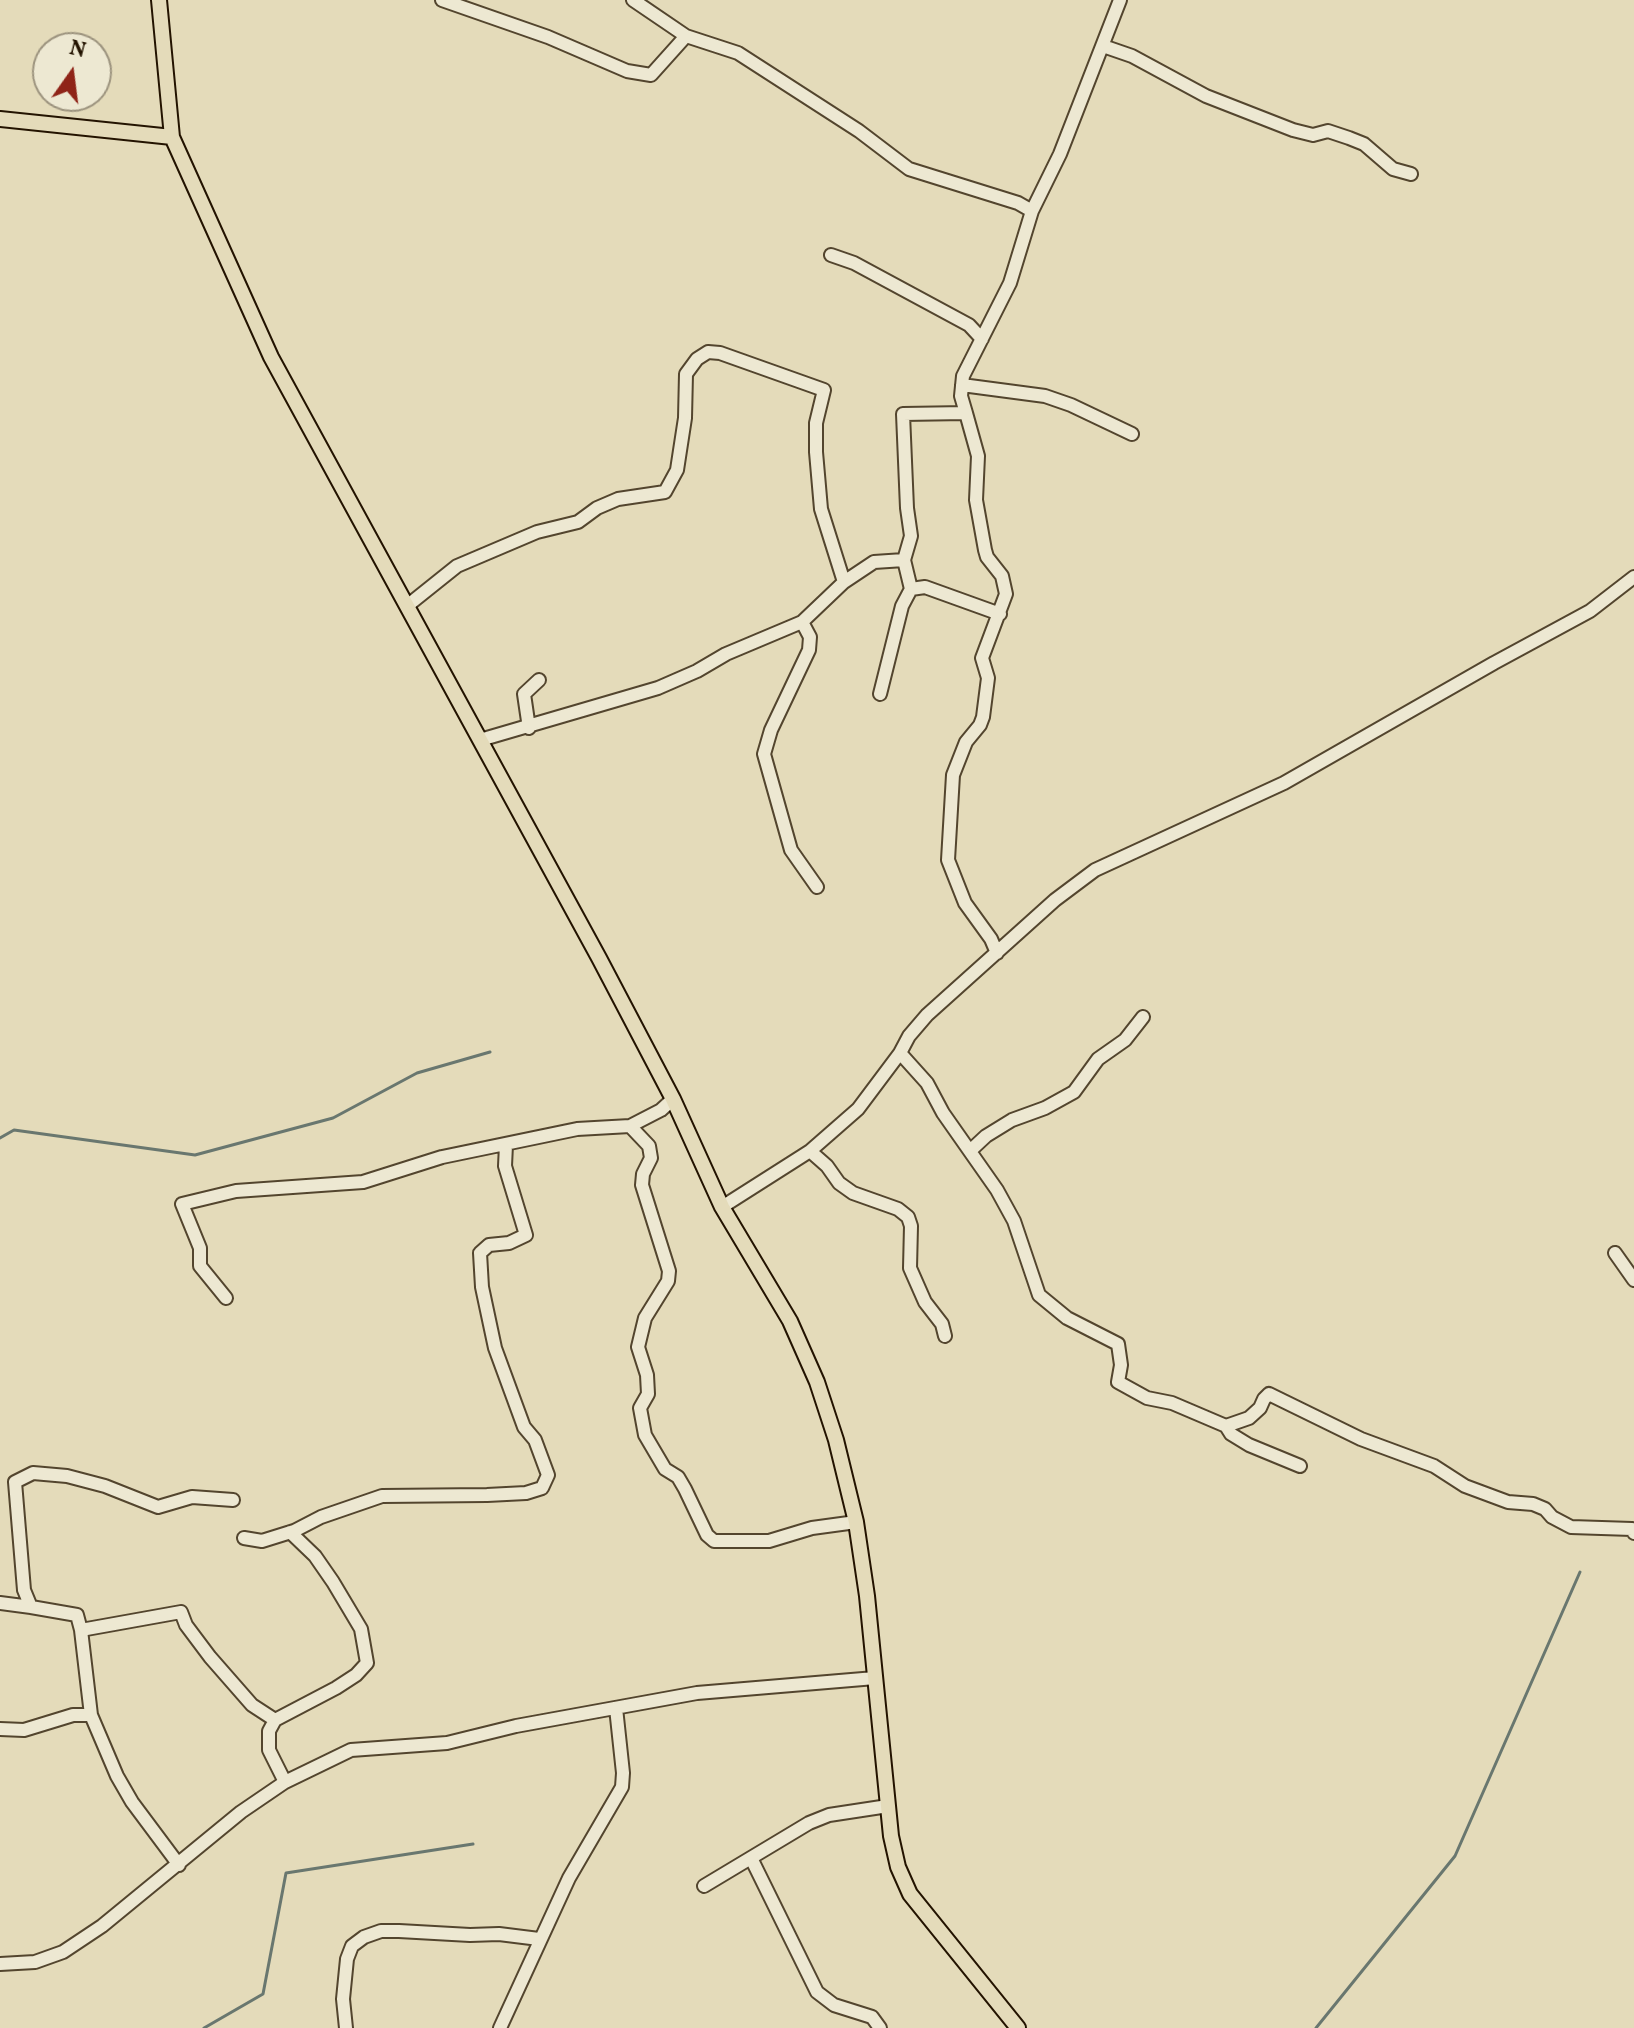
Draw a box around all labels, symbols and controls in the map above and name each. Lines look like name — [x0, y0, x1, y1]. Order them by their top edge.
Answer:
north arrow — [32, 32, 112, 112]
text: N — [66, 33, 89, 67]

